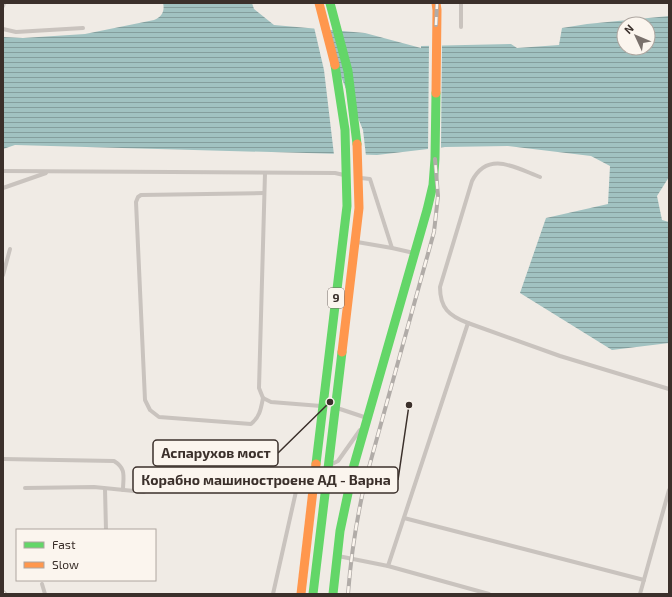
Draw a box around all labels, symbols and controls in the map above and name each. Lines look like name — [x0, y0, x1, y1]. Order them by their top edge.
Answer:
north arrow — [616, 16, 656, 56]
text: N — [621, 21, 636, 36]
road number: 9 — [328, 288, 344, 308]
callout: Аспарухов мост — [153, 440, 278, 466]
text: Аспарухов мост — [161, 444, 271, 461]
callout: Корабно машиностроене АД - Варна — [133, 467, 398, 493]
text: Корабно машиностроене АД - Варна — [141, 471, 391, 488]
legend — [16, 529, 156, 581]
text: Fast — [52, 537, 76, 551]
text: Slow — [52, 557, 79, 571]

